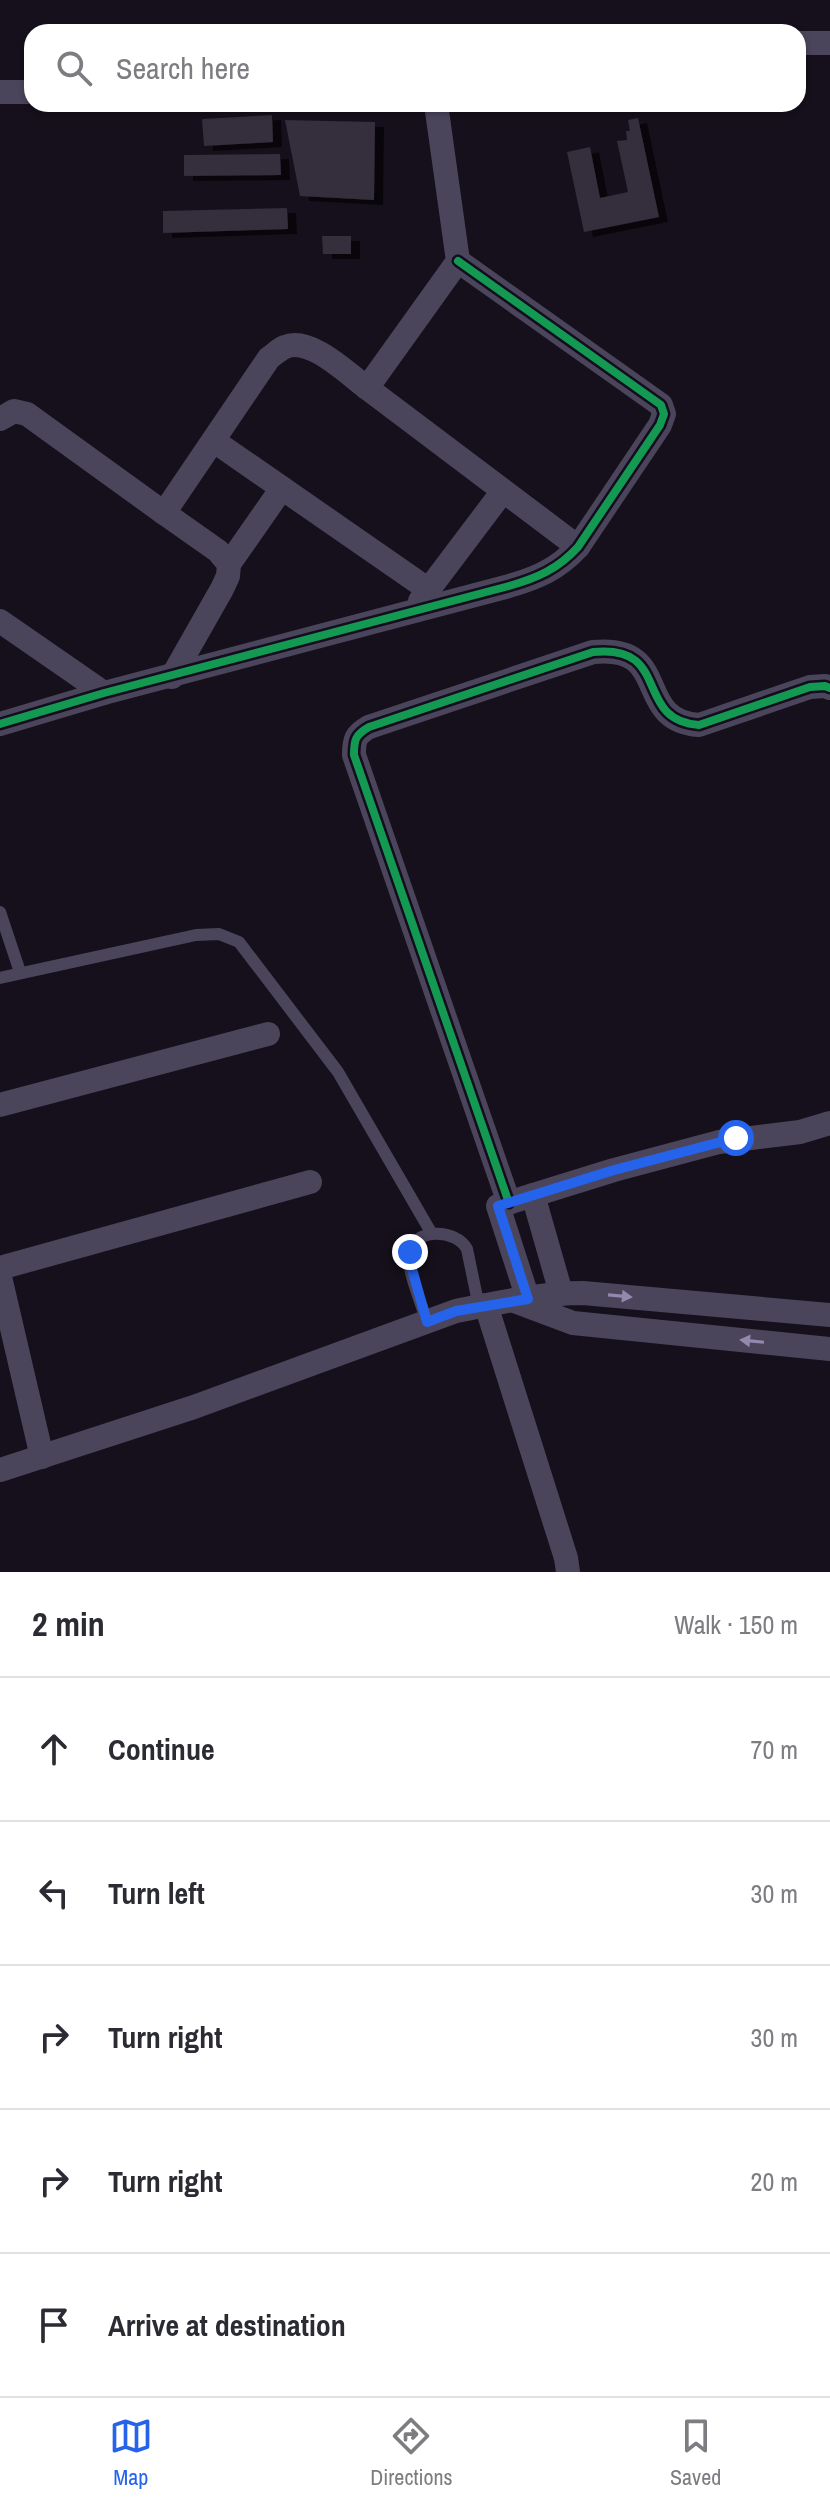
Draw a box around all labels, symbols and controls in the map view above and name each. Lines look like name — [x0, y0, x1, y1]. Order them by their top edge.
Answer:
search box — [24, 24, 806, 112]
icon: search — [52, 46, 96, 90]
text: Search here — [116, 48, 250, 88]
route start — [718, 1120, 754, 1156]
route end — [392, 1234, 428, 1270]
one-way arrow — [608, 1290, 633, 1303]
one-way arrow — [739, 1335, 764, 1348]
text: 2 min — [32, 1601, 105, 1647]
text: Walk · 150 m — [674, 1607, 798, 1642]
icon: ahead — [32, 1727, 76, 1771]
text: Continue — [108, 1729, 215, 1769]
text: 70 m — [751, 1732, 798, 1767]
icon: left — [32, 1871, 76, 1915]
text: Turn left — [108, 1873, 205, 1913]
text: 30 m — [751, 1876, 798, 1911]
icon: right — [32, 2015, 76, 2059]
text: Turn right — [108, 2017, 222, 2057]
text: 30 m — [751, 2020, 798, 2055]
icon: right — [32, 2159, 76, 2203]
text: Turn right — [108, 2161, 222, 2201]
text: 20 m — [751, 2164, 798, 2199]
icon: arrive — [32, 2303, 76, 2347]
text: Arrive at destination — [108, 2305, 346, 2345]
tab: Map — [109, 2414, 153, 2492]
tab: Directions — [370, 2414, 453, 2492]
tab: Saved — [670, 2414, 721, 2492]

